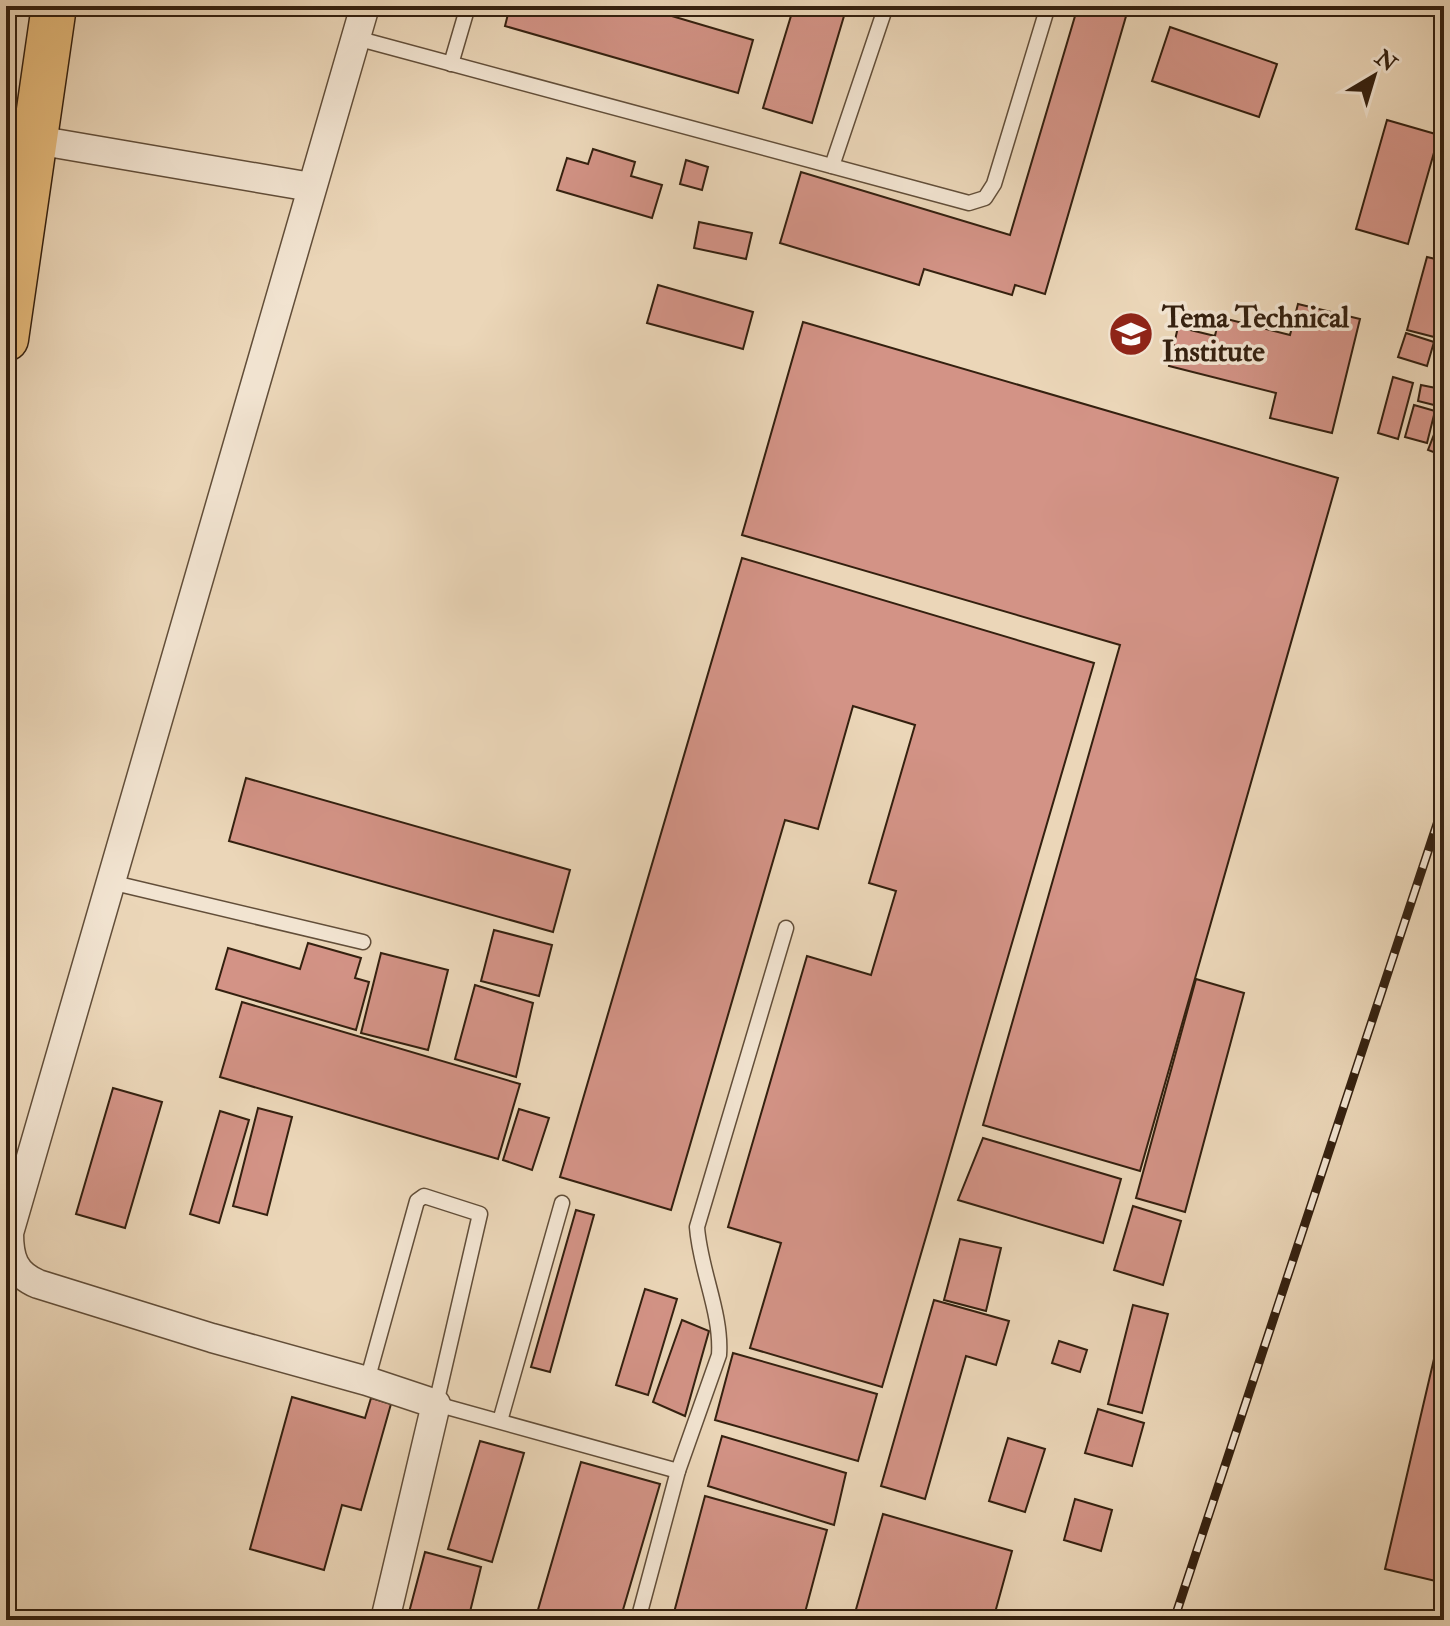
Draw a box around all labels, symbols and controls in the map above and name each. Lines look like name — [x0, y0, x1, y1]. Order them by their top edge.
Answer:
north arrow — [1334, 36, 1414, 116]
text: N — [1369, 43, 1402, 78]
place label: Tema Technical Institute — [1161, 299, 1350, 370]
school or university icon: Tema Technical Institute — [1107, 310, 1155, 358]

